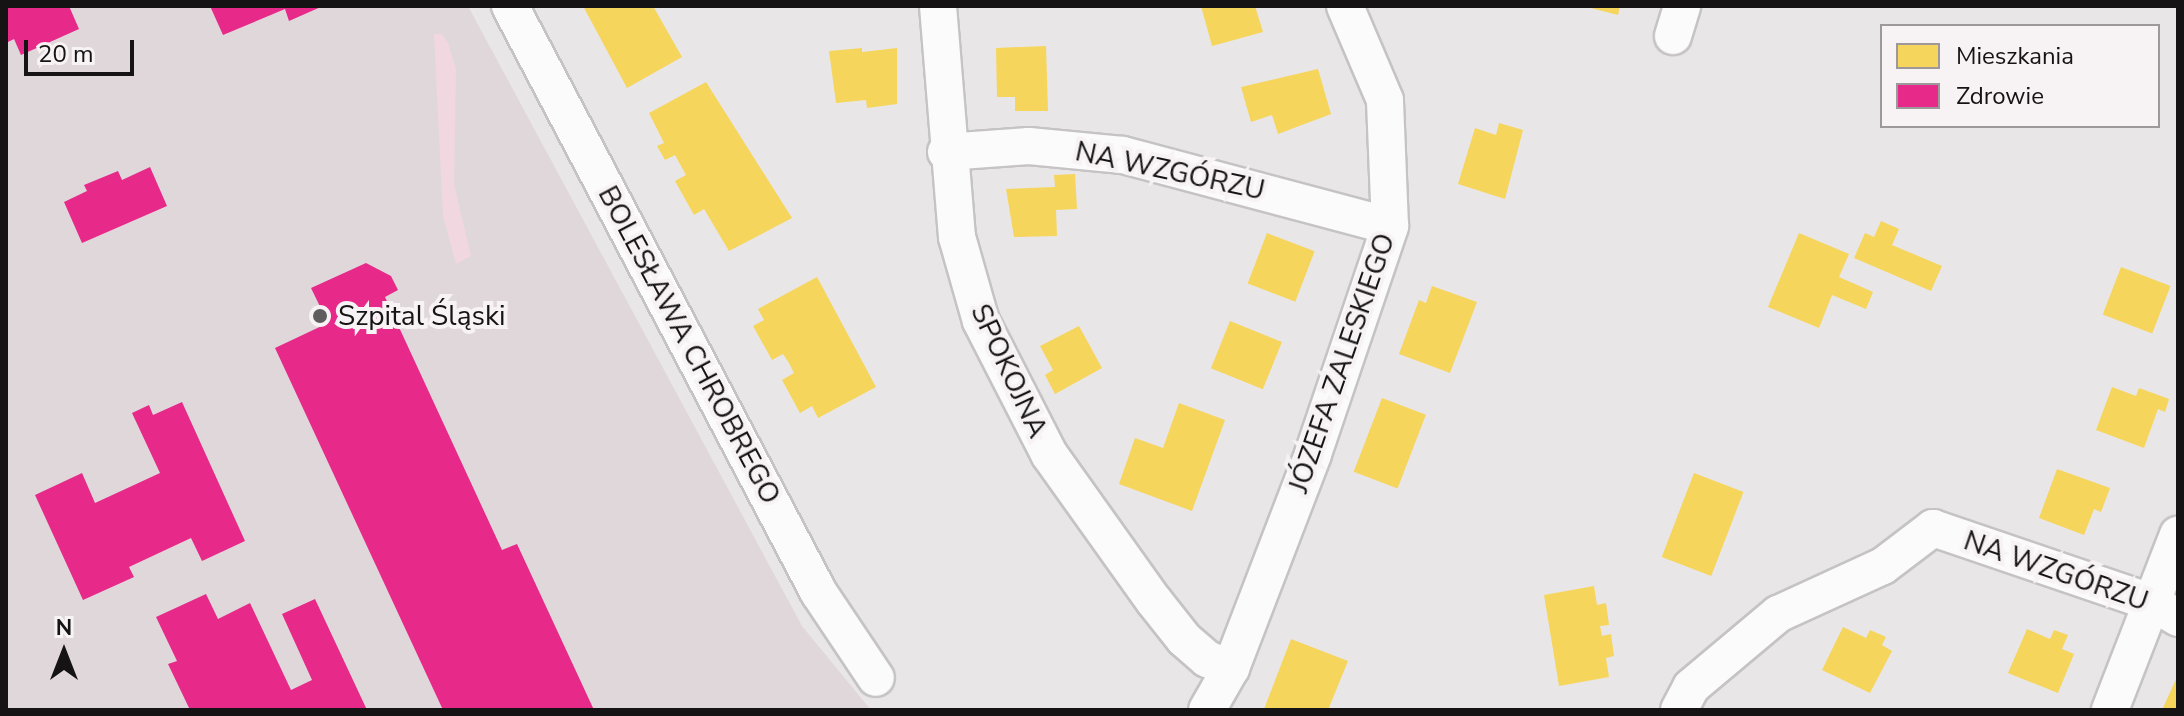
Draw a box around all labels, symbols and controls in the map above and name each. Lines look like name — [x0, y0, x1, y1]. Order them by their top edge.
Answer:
scale bar — [28, 24, 138, 74]
legend — [1880, 24, 2160, 128]
text: 20 m — [38, 38, 94, 70]
text: Mieszkania — [1956, 40, 2074, 72]
text: Zdrowie — [1956, 80, 2044, 112]
street label: NA WZGÓRZU — [1072, 135, 1268, 207]
street label: BOLESŁAWA CHROBREGO — [591, 180, 787, 510]
street label: JÓZEFA ZALESKIEGO — [1282, 229, 1402, 497]
place label: Szpital Śląski — [338, 299, 505, 333]
street label: SPOKOJNA — [963, 299, 1055, 443]
marker: Szpital Śląski — [309, 305, 331, 327]
street label: NA WZGÓRZU — [1959, 524, 2153, 618]
north arrow — [24, 612, 104, 692]
text: N — [56, 613, 72, 643]

